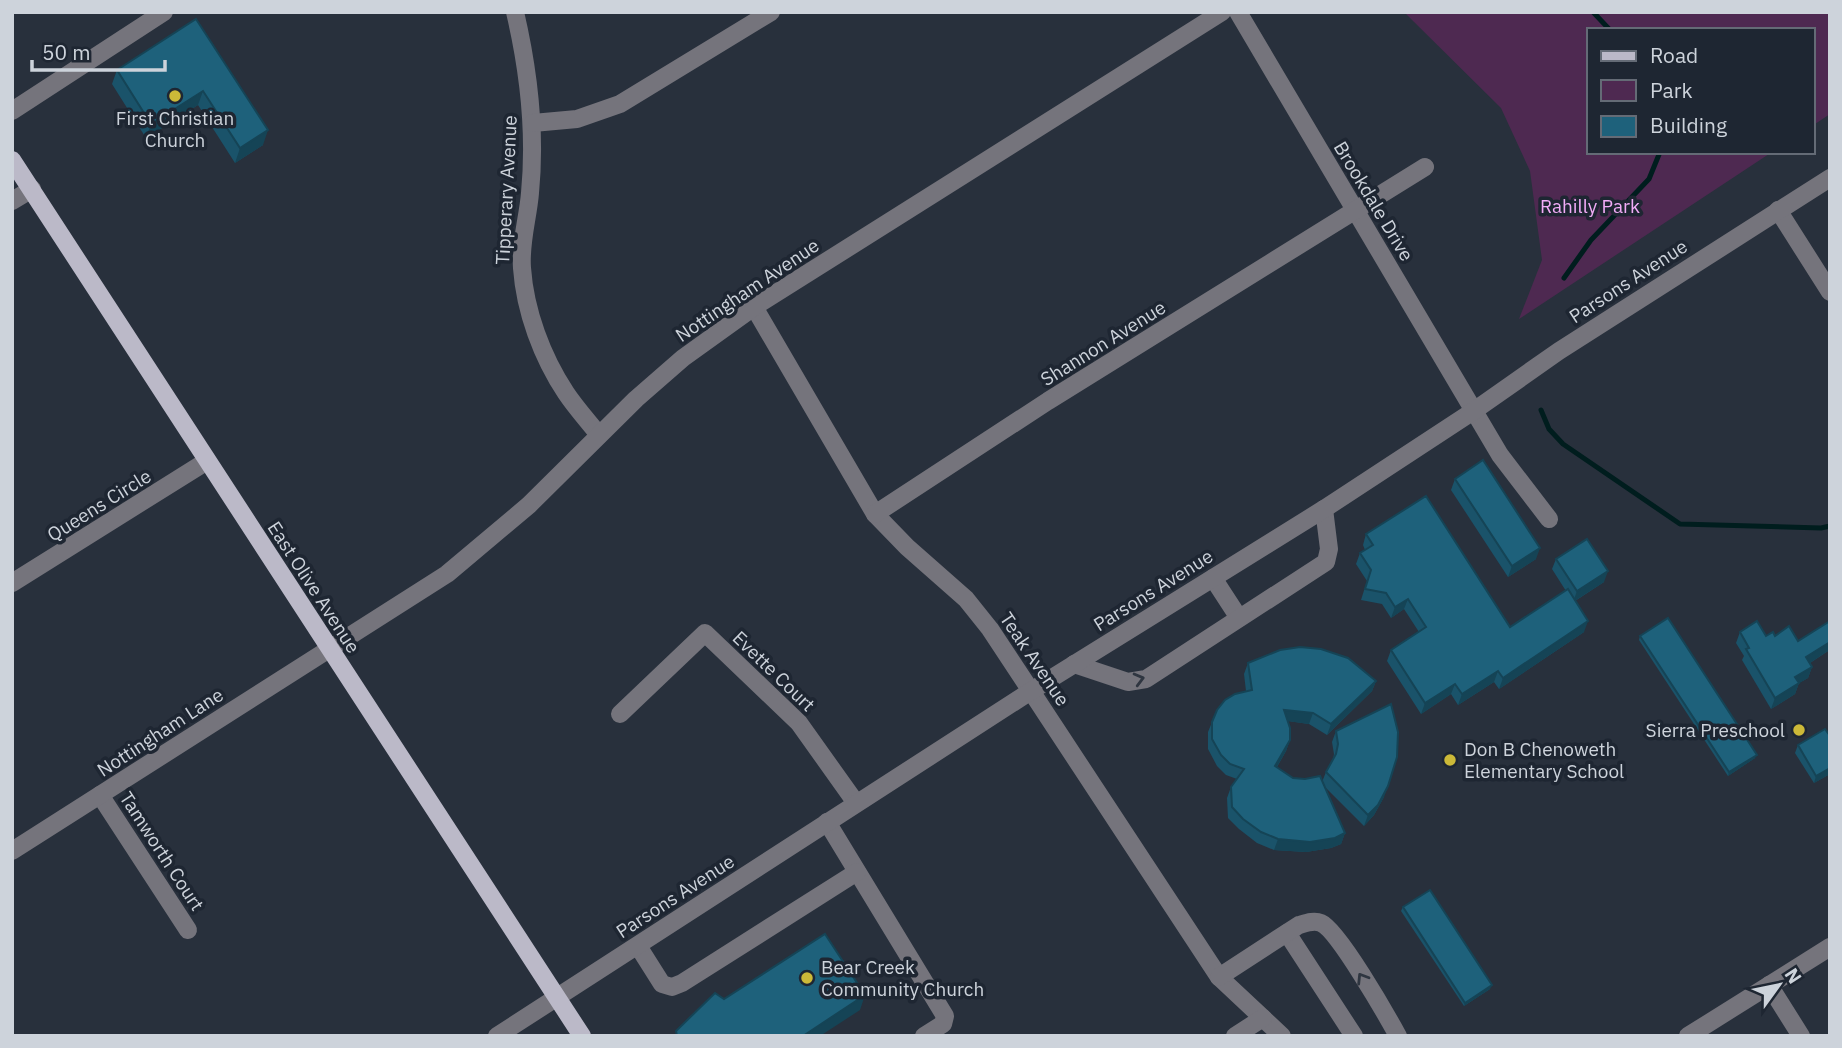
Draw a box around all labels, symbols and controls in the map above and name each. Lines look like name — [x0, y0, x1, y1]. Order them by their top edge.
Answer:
scale bar — [32, 28, 164, 72]
legend — [1587, 28, 1814, 154]
text: 50 m — [42, 38, 91, 66]
text: Road — [1650, 41, 1698, 69]
text: Park — [1650, 76, 1693, 104]
marker: First Christian Church — [167, 88, 183, 104]
place label: First Christian Church — [116, 106, 234, 152]
text: Building — [1650, 111, 1727, 139]
street label: Tipperary Avenue — [490, 115, 522, 265]
street label: Brookdale Drive — [1329, 137, 1419, 265]
park label: Rahilly Park — [1540, 194, 1640, 218]
street label: Nottingham Avenue — [671, 233, 823, 347]
street label: Parsons Avenue — [1564, 234, 1692, 328]
street label: Shannon Avenue — [1036, 295, 1170, 391]
street label: Queens Circle — [43, 464, 155, 546]
street label: East Olive Avenue — [262, 517, 366, 657]
street label: Parsons Avenue — [1089, 544, 1217, 636]
street label: Teak Avenue — [995, 607, 1075, 711]
street label: Evette Court — [728, 626, 820, 716]
one-way arrow — [1133, 672, 1145, 687]
street label: Nottingham Lane — [92, 682, 228, 782]
place label: Sierra Preschool — [1646, 718, 1785, 742]
marker: Sierra Preschool — [1791, 722, 1807, 738]
place label: Don B Chenoweth Elementary School — [1464, 737, 1624, 783]
marker: Don B Chenoweth Elementary School — [1442, 752, 1458, 768]
street label: Tamworth Court — [115, 787, 209, 915]
street label: Parsons Avenue — [611, 849, 739, 943]
north arrow — [1744, 950, 1814, 1020]
place label: Bear Creek Community Church — [821, 955, 984, 1001]
text: N — [1779, 963, 1807, 988]
marker: Bear Creek Community Church — [799, 970, 815, 986]
one-way arrow — [1358, 972, 1371, 985]

